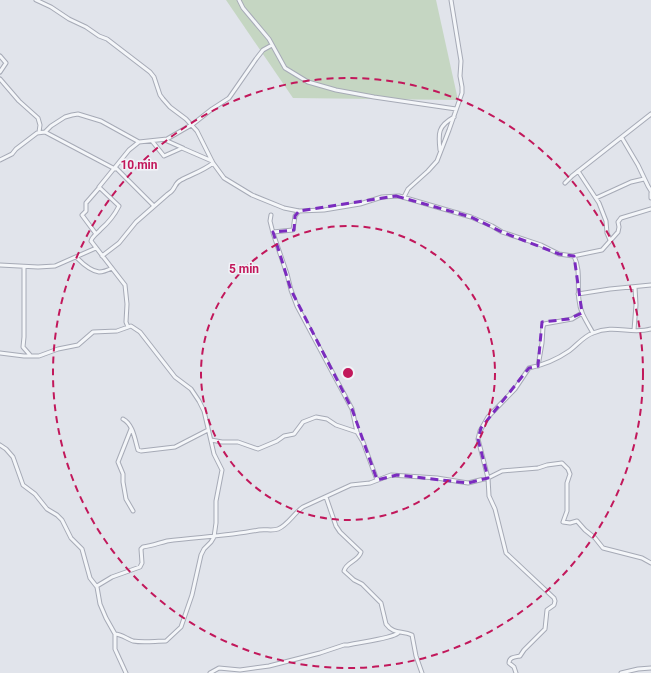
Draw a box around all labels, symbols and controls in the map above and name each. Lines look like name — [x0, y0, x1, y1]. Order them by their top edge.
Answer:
text: 10 min — [120, 158, 158, 172]
text: 5 min — [229, 262, 259, 276]
centre of rings — [341, 366, 355, 380]

